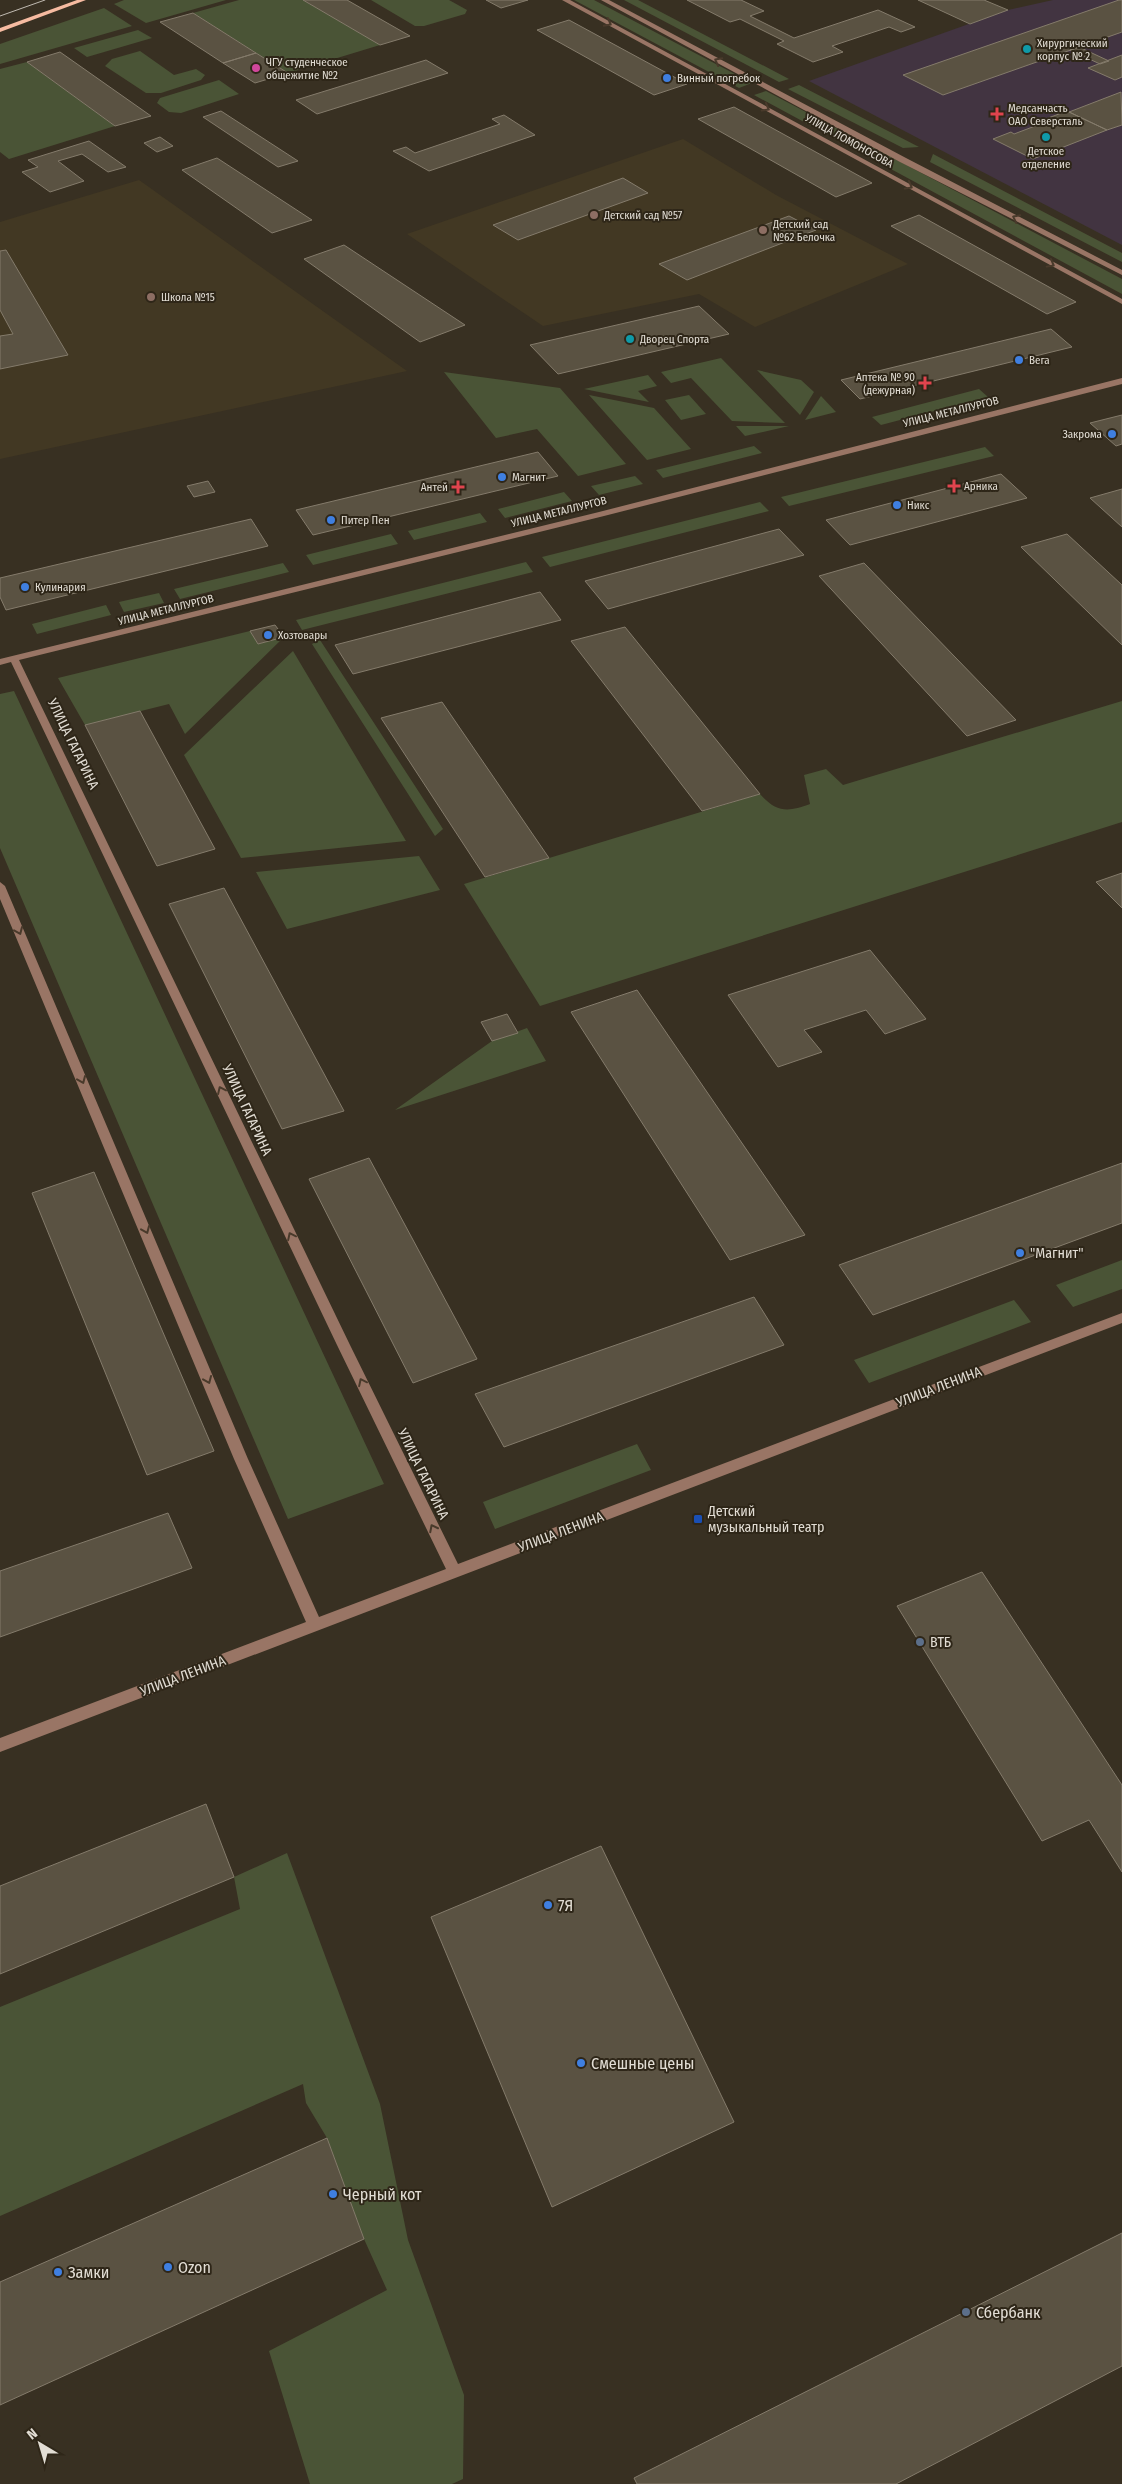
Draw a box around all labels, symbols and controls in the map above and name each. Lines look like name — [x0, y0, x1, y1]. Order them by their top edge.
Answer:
one-way arrow — [602, 17, 611, 27]
place label: Хирургический корпус № 2 — [1037, 37, 1108, 63]
marker: Хирургический корпус № 2 — [1021, 43, 1033, 55]
place label: ЧГУ студенческое общежитие №2 — [266, 56, 348, 82]
one-way arrow — [714, 57, 723, 67]
marker: ЧГУ студенческое общежитие №2 — [250, 62, 262, 74]
marker: Винный погребок — [661, 72, 673, 84]
place label: Винный погребок — [677, 72, 761, 85]
one-way arrow — [761, 102, 770, 112]
place label: Медсанчасть ОАО Северсталь — [1008, 102, 1082, 128]
marker: Медсанчасть ОАО Северсталь — [990, 107, 1004, 121]
street label: УЛИЦА ЛОМОНОСОВА — [802, 111, 896, 171]
marker: Детское отделение — [1040, 131, 1052, 143]
place label: Детское отделение — [1022, 145, 1070, 171]
one-way arrow — [903, 180, 912, 190]
marker: Детский сад №57 — [588, 209, 600, 221]
place label: Детский сад №57 — [603, 209, 683, 222]
one-way arrow — [1013, 214, 1022, 224]
place label: Детский сад №62 Белочка — [772, 218, 835, 244]
marker: Детский сад №62 Белочка — [757, 224, 769, 236]
one-way arrow — [1046, 258, 1055, 268]
marker: Школа №15 — [145, 291, 157, 303]
place label: Школа №15 — [161, 291, 215, 304]
marker: Дворец Спорта — [624, 333, 636, 345]
place label: Дворец Спорта — [639, 333, 709, 346]
marker: Вега — [1013, 354, 1025, 366]
place label: Вега — [1029, 354, 1050, 367]
place label: Аптека № 90 (дежурная) — [856, 371, 915, 397]
marker: Аптека № 90 (дежурная) — [919, 377, 931, 389]
street label: УЛИЦА МЕТАЛЛУРГОВ — [901, 394, 1000, 430]
place label: Закрома — [1063, 428, 1102, 441]
marker: Закрома — [1106, 428, 1118, 440]
marker: Магнит — [496, 471, 508, 483]
place label: Магнит — [512, 471, 546, 484]
marker: Арника — [948, 480, 960, 492]
place label: Арника — [964, 480, 998, 493]
place label: Антей — [421, 481, 448, 494]
marker: Антей — [452, 481, 464, 493]
street label: УЛИЦА МЕТАЛЛУРГОВ — [509, 494, 608, 530]
marker: Никс — [891, 499, 903, 511]
place label: Никс — [907, 499, 930, 512]
marker: Питер Пен — [325, 514, 337, 526]
place label: Питер Пен — [341, 514, 390, 527]
marker: Кулинария — [19, 581, 31, 593]
place label: Кулинария — [35, 581, 86, 594]
street label: УЛИЦА МЕТАЛЛУРГОВ — [116, 592, 215, 628]
marker: Хозтовары — [262, 629, 274, 641]
place label: Хозтовары — [278, 629, 327, 642]
street label: УЛИЦА ГАГАРИНА — [43, 695, 103, 793]
one-way arrow — [13, 926, 23, 935]
street label: УЛИЦА ГАГАРИНА — [218, 1061, 276, 1159]
one-way arrow — [76, 1075, 87, 1084]
one-way arrow — [216, 1086, 227, 1095]
one-way arrow — [139, 1225, 150, 1234]
one-way arrow — [286, 1232, 297, 1241]
place label: "Магнит" — [1030, 1245, 1084, 1262]
marker: "Магнит" — [1014, 1247, 1026, 1259]
street label: УЛИЦА ЛЕНИНА — [893, 1363, 985, 1411]
one-way arrow — [202, 1375, 212, 1384]
one-way arrow — [358, 1378, 368, 1387]
street label: УЛИЦА ГАГАРИНА — [393, 1425, 453, 1523]
place label: Детский музыкальный театр — [707, 1503, 824, 1536]
street label: УЛИЦА ЛЕНИНА — [515, 1508, 607, 1556]
marker: Детский музыкальный театр — [692, 1513, 704, 1525]
one-way arrow — [429, 1524, 439, 1533]
place label: ВТБ — [930, 1634, 951, 1651]
marker: ВТБ — [914, 1636, 926, 1648]
street label: УЛИЦА ЛЕНИНА — [137, 1652, 229, 1700]
place label: 7Я — [558, 1896, 573, 1915]
marker: 7Я — [542, 1899, 554, 1911]
place label: Смешные цены — [591, 2054, 694, 2073]
marker: Смешные цены — [575, 2057, 587, 2069]
place label: Черный кот — [343, 2185, 422, 2204]
marker: Черный кот — [327, 2188, 339, 2200]
place label: Ozon — [178, 2258, 211, 2277]
marker: Ozon — [162, 2261, 174, 2273]
place label: Замки — [68, 2263, 109, 2282]
marker: Замки — [52, 2266, 64, 2278]
place label: Сбербанк — [976, 2303, 1041, 2322]
marker: Сбербанк — [960, 2306, 972, 2318]
north arrow — [15, 2419, 65, 2469]
text: N — [24, 2425, 41, 2443]

